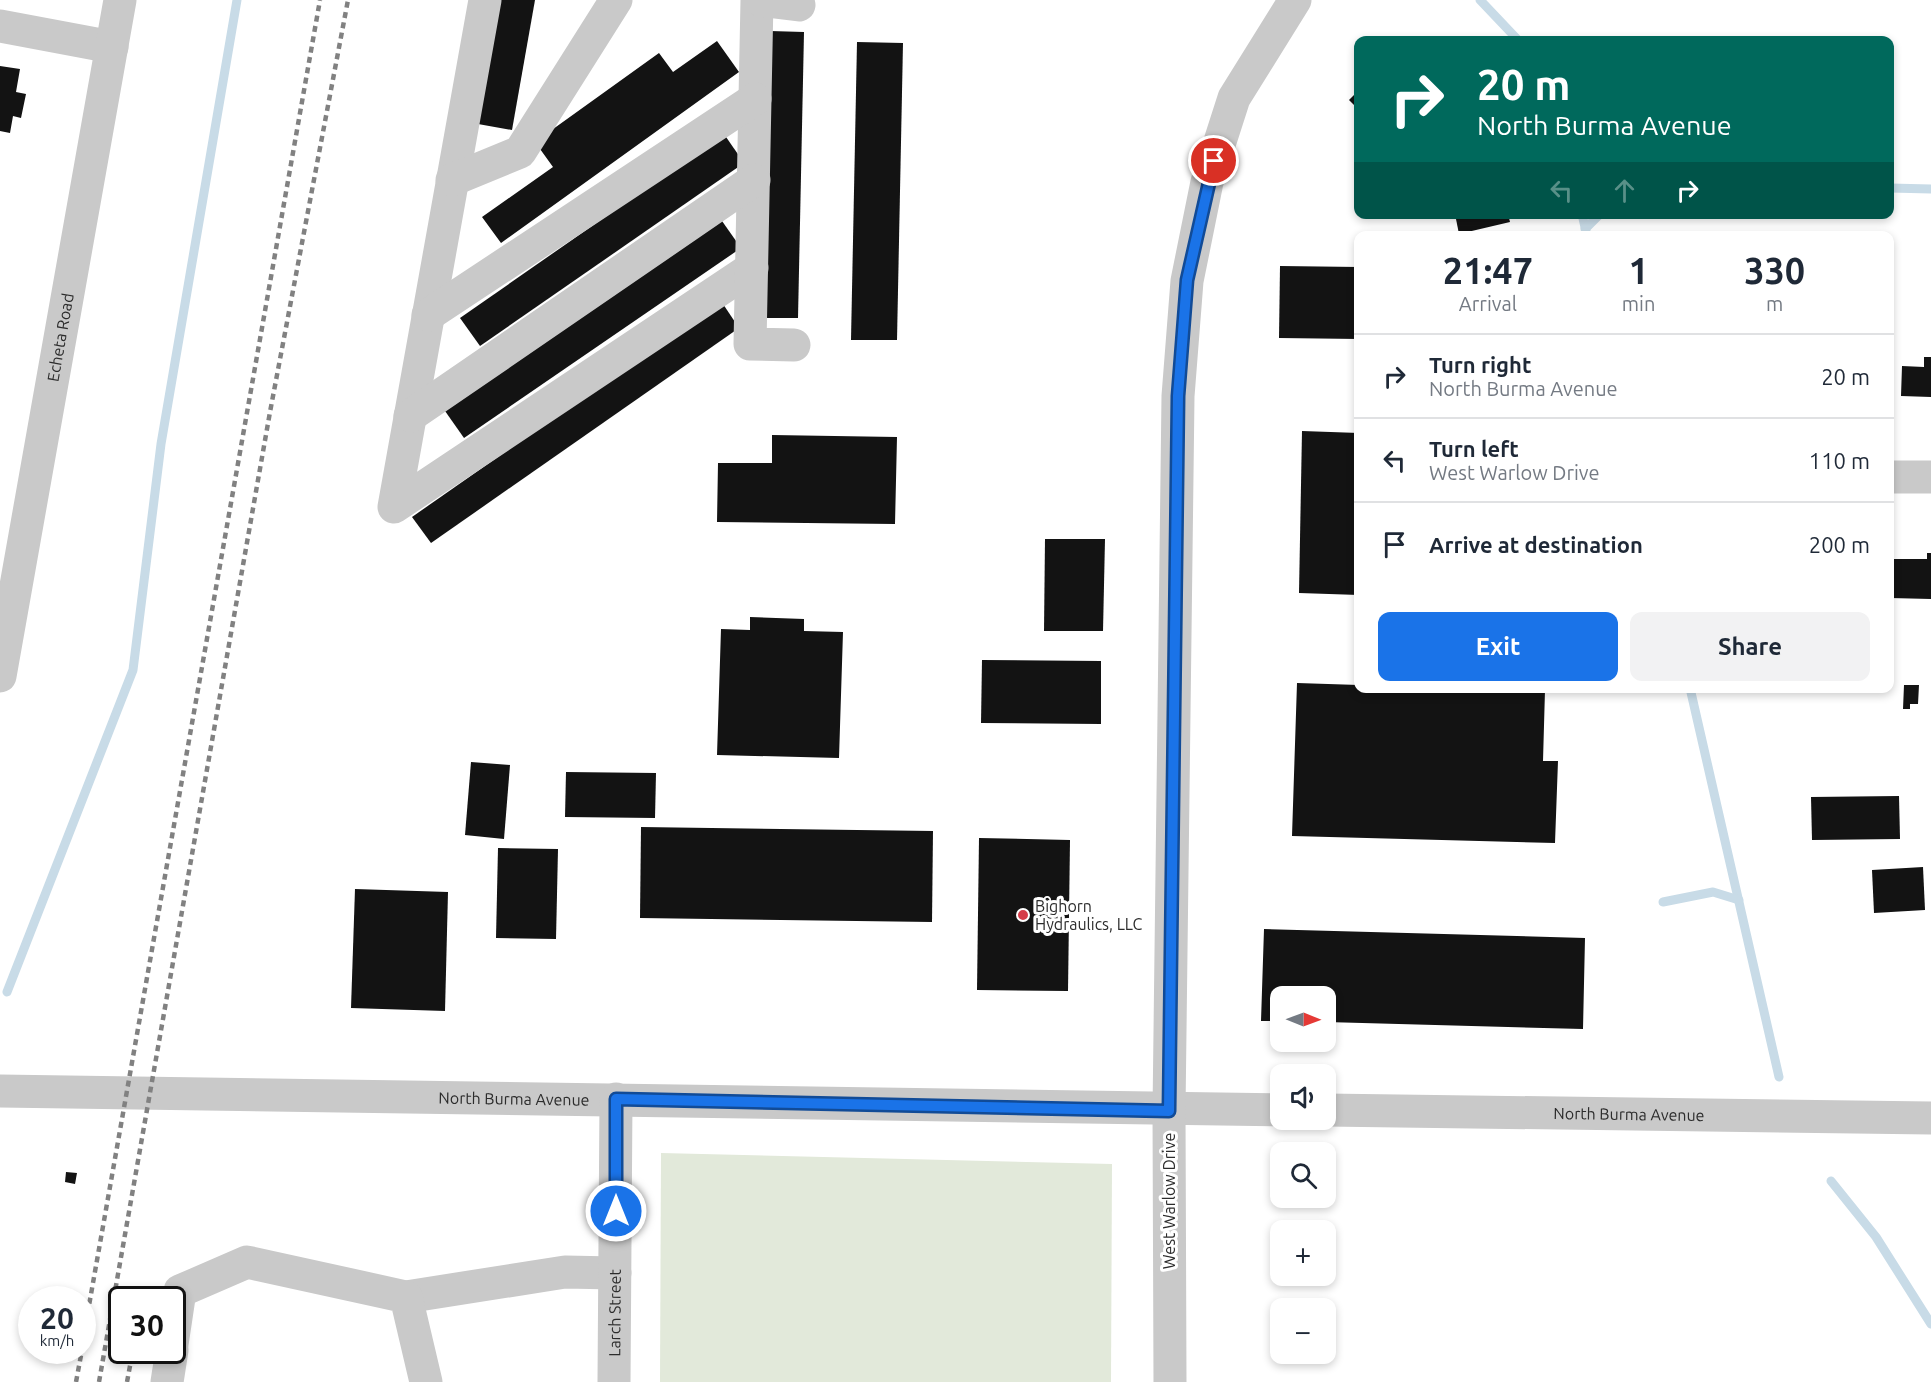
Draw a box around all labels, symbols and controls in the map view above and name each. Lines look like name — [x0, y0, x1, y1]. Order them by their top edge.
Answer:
icon: right — [1378, 60, 1456, 138]
text: 20 m — [1477, 61, 1571, 108]
text: North Burma Avenue — [1477, 110, 1732, 140]
pin — [1188, 135, 1239, 186]
icon: arrive — [1197, 144, 1230, 177]
icon: left — [1545, 174, 1578, 207]
icon: ahead — [1608, 174, 1641, 207]
icon: right — [1671, 174, 1704, 207]
text: 21:47 — [1443, 250, 1533, 291]
text: 1 — [1628, 250, 1649, 291]
text: 330 — [1744, 250, 1805, 291]
street label: Echeta Road — [43, 292, 77, 383]
text: Arrival — [1459, 292, 1517, 315]
text: min — [1622, 292, 1655, 315]
text: m — [1766, 292, 1783, 315]
text: Turn right — [1429, 352, 1531, 377]
icon: right — [1378, 360, 1411, 393]
text: 20 m — [1821, 364, 1870, 389]
text: North Burma Avenue — [1429, 377, 1618, 400]
text: Turn left — [1429, 436, 1519, 461]
icon: left — [1378, 444, 1411, 477]
text: 110 m — [1809, 448, 1870, 473]
text: West Warlow Drive — [1429, 461, 1600, 484]
icon: arrive — [1378, 528, 1411, 561]
text: Arrive at destination — [1429, 532, 1643, 557]
text: 200 m — [1809, 532, 1870, 557]
button: Exit — [1378, 612, 1618, 681]
button: Share — [1630, 612, 1870, 681]
place label: Bighorn Hydraulics, LLC — [1035, 897, 1142, 933]
marker: Bighorn Hydraulics, LLC — [1016, 908, 1030, 922]
north arrow — [1270, 986, 1336, 1052]
map controls — [1270, 986, 1336, 1364]
button: sound — [1270, 1064, 1336, 1130]
street label: North Burma Avenue — [438, 1089, 590, 1109]
street label: North Burma Avenue — [1553, 1104, 1705, 1124]
street label: West Warlow Drive — [1160, 1133, 1178, 1269]
button: search — [1270, 1142, 1336, 1208]
position arrow — [584, 1179, 648, 1243]
button: + — [1270, 1220, 1336, 1286]
street label: Larch Street — [605, 1269, 624, 1357]
speed limit sign: 30 — [108, 1286, 186, 1364]
button: − — [1270, 1298, 1336, 1364]
text: 20 — [40, 1301, 74, 1335]
text: km/h — [40, 1332, 74, 1349]

